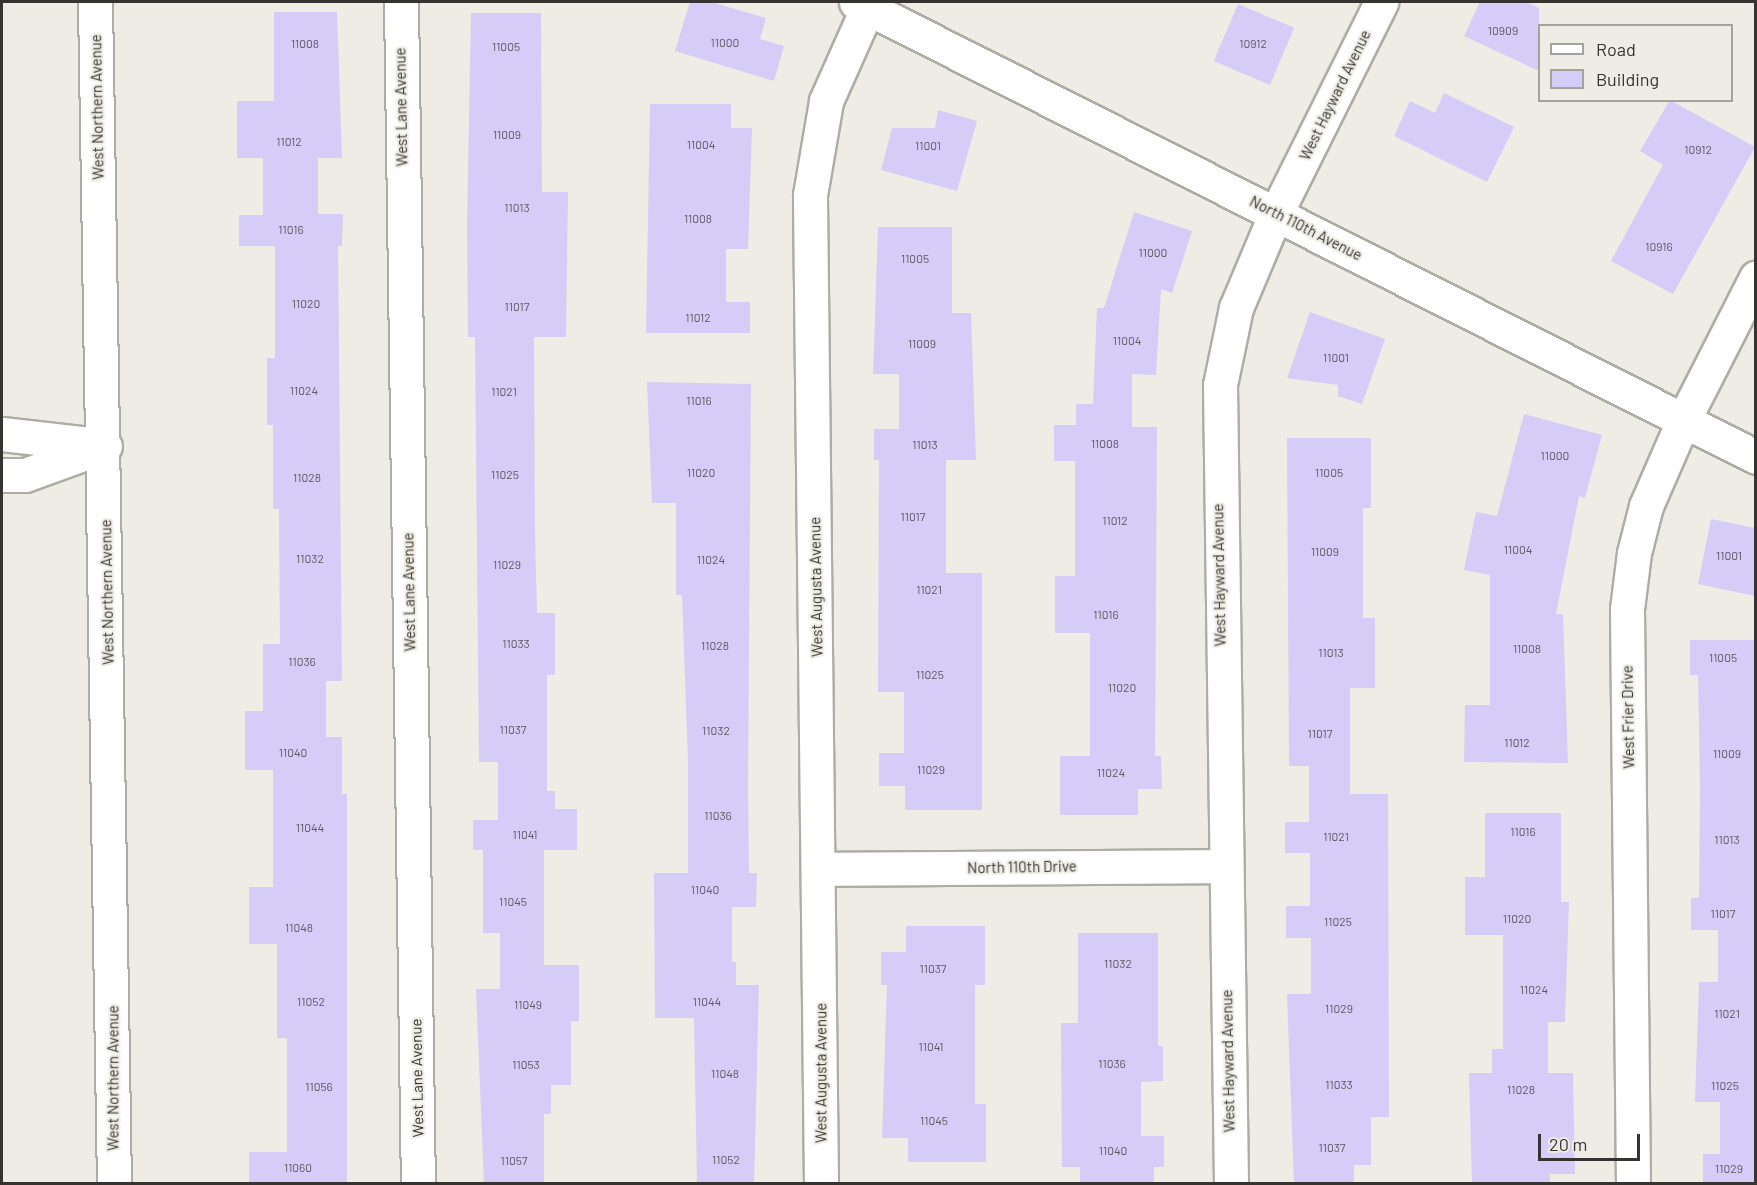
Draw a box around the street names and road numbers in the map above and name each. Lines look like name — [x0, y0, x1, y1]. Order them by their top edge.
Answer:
street label: West Hayward Avenue — [1296, 27, 1374, 163]
street label: West Northern Avenue — [87, 34, 107, 180]
street label: West Lane Avenue — [391, 47, 411, 167]
street label: North 110th Avenue — [1247, 192, 1365, 264]
street label: West Hayward Avenue — [1209, 503, 1229, 647]
street label: West Augusta Avenue — [806, 517, 826, 657]
street label: West Northern Avenue — [97, 519, 117, 665]
street label: West Lane Avenue — [399, 532, 419, 652]
street label: West Frier Drive — [1618, 665, 1638, 769]
street label: North 110th Drive — [967, 857, 1077, 877]
street label: West Hayward Avenue — [1218, 989, 1238, 1133]
street label: West Augusta Avenue — [812, 1003, 830, 1143]
street label: West Northern Avenue — [104, 1005, 122, 1151]
street label: West Lane Avenue — [407, 1018, 427, 1138]

